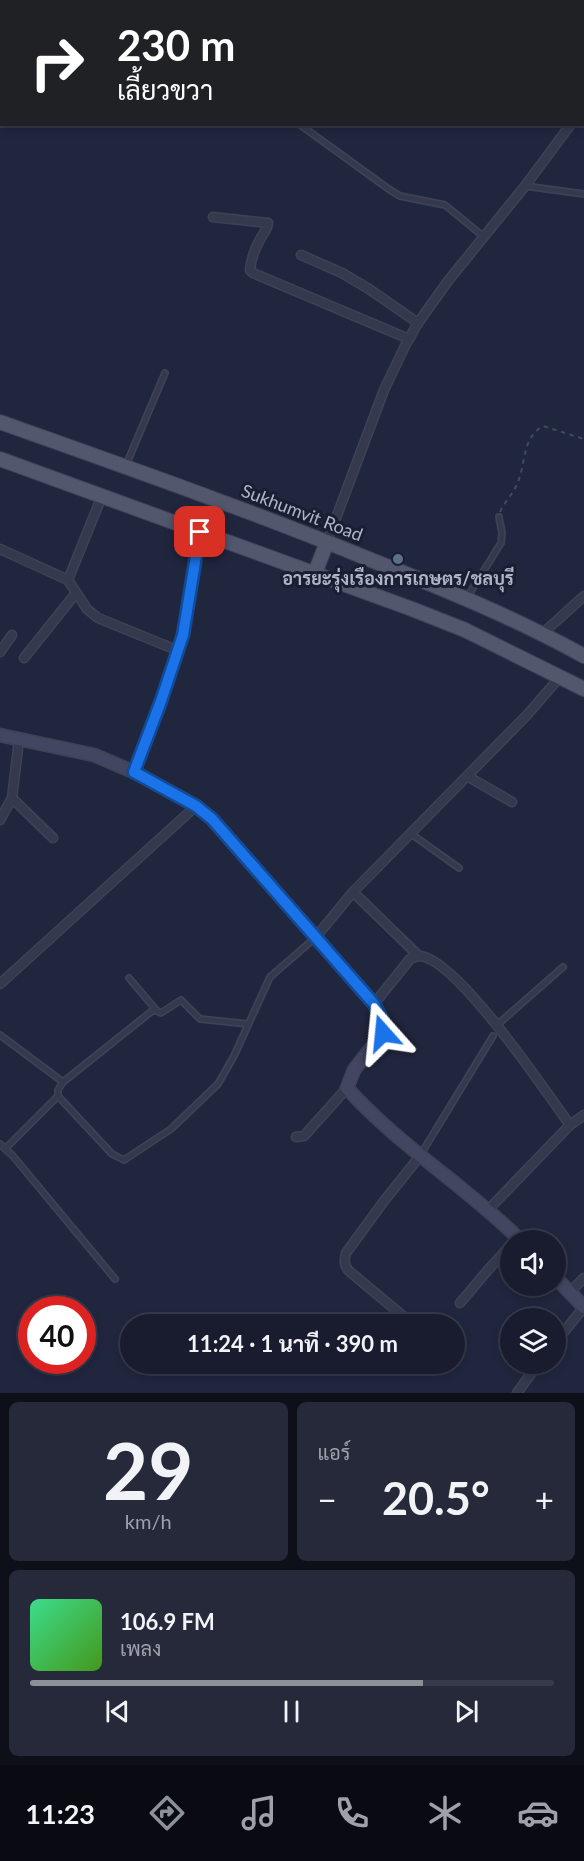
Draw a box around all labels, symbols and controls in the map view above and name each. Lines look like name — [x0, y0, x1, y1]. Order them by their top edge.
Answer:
text: 230 m — [117, 20, 235, 70]
icon: right — [18, 24, 96, 102]
text: เลี้ยวขวา — [117, 73, 213, 106]
street label: Sukhumvit Road — [239, 479, 366, 545]
pin — [174, 506, 225, 557]
icon: arrive — [183, 515, 216, 548]
marker: อารยะรุ่งเรืองการเกษตร/ชลบุรี — [391, 552, 405, 566]
place label: อารยะรุ่งเรืองการเกษตร/ชลบุรี — [282, 566, 514, 593]
position arrow — [351, 1001, 415, 1065]
map controls — [500, 1230, 566, 1374]
button: sound — [500, 1230, 566, 1296]
speed limit sign: 40 — [18, 1296, 96, 1374]
button: layers — [500, 1308, 566, 1374]
text: 11:24 · 1 นาที · 390 m — [187, 1330, 398, 1357]
text: 29 — [103, 1423, 193, 1517]
text: แอร์ — [318, 1440, 351, 1464]
text: 20.5° — [382, 1471, 490, 1525]
text: − — [318, 1479, 337, 1519]
text: + — [535, 1479, 554, 1519]
text: km/h — [125, 1509, 172, 1533]
text: 106.9 FM — [120, 1608, 215, 1635]
text: เพลง — [120, 1636, 161, 1660]
icon: previous — [101, 1695, 134, 1728]
icon: pause — [275, 1695, 308, 1728]
icon: next — [450, 1695, 483, 1728]
icon: directions — [146, 1792, 188, 1834]
icon: music — [238, 1792, 280, 1834]
icon: phone — [331, 1792, 373, 1834]
icon: climate — [424, 1792, 466, 1834]
icon: car — [517, 1792, 559, 1834]
text: 11:23 — [25, 1797, 95, 1830]

